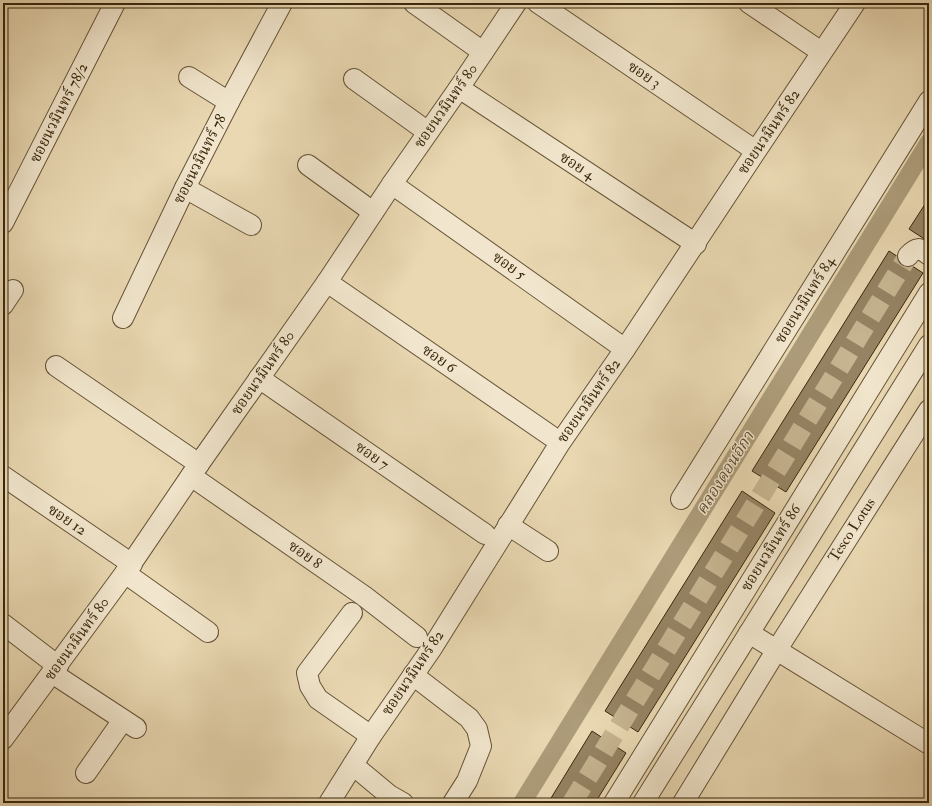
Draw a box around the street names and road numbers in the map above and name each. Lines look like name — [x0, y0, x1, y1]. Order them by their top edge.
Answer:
street label: ซอย 3 — [624, 57, 664, 93]
street label: ซอยนวมินทร์ 78/2 — [25, 59, 92, 166]
street label: ซอยนวมินทร์ 80 — [409, 60, 482, 152]
street label: ซอยนวมินทร์ 82 — [733, 85, 805, 178]
street label: ซอยนวมินทร์ 78 — [168, 111, 231, 207]
street label: ซอย 4 — [556, 148, 599, 185]
street label: ซอย 5 — [489, 248, 530, 284]
street label: ซอยนวมินทร์ 84 — [770, 252, 840, 347]
street label: ซอยนวมินทร์ 80 — [226, 327, 299, 419]
street label: ซอย 6 — [418, 340, 461, 378]
street label: ซอยนวมินทร์ 82 — [552, 354, 625, 447]
street label: ซอย 7 — [351, 438, 393, 474]
street label: Tesco Lotus — [824, 494, 880, 566]
street label: ซอยนวมินทร์ 86 — [736, 499, 806, 595]
street label: ซอย 12 — [44, 500, 90, 540]
street label: ซอย 8 — [284, 537, 326, 573]
street label: ซอยนวมินทร์ 80 — [40, 593, 114, 684]
street label: ซอยนวมินทร์ 82 — [377, 626, 449, 719]

